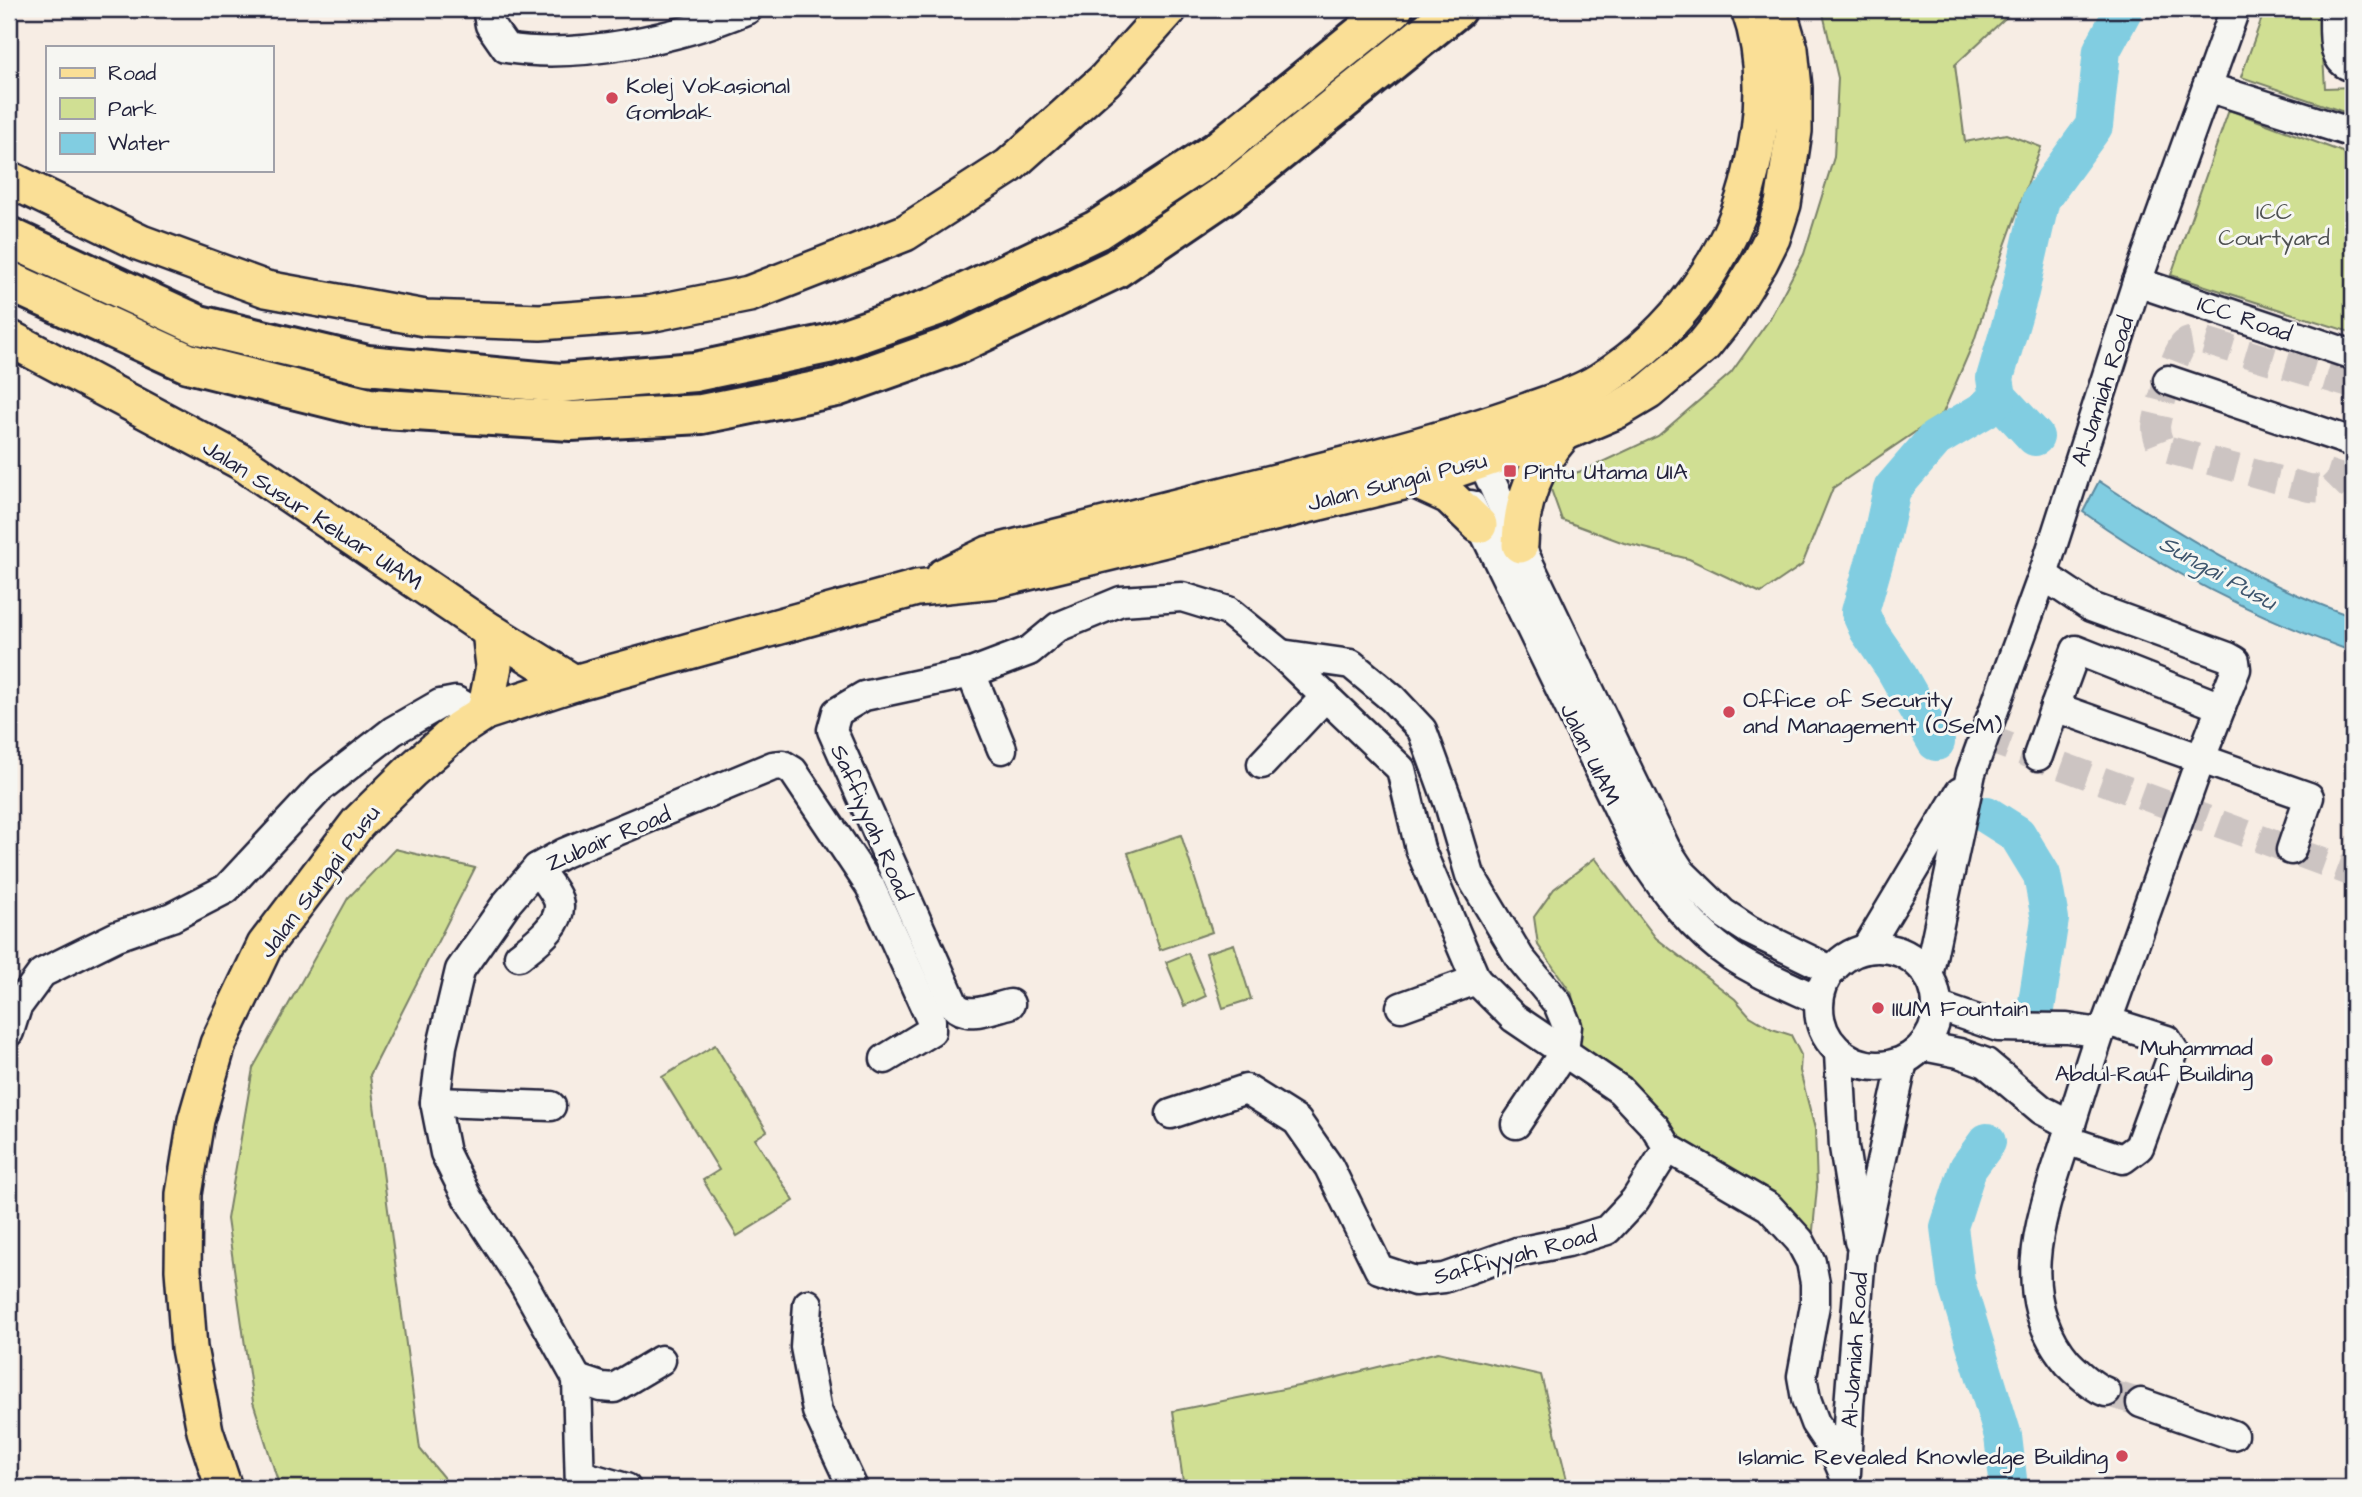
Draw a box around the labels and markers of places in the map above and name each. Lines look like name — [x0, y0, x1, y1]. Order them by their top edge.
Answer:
place label: Kolej Vokasional Gombak — [626, 70, 790, 128]
marker: Kolej Vokasional Gombak — [604, 90, 620, 106]
place label: Pintu Utama UIA — [1524, 456, 1688, 488]
marker: Pintu Utama UIA — [1502, 463, 1518, 479]
place label: Office of Security and Management (OSeM) — [1743, 684, 2002, 743]
marker: Office of Security and Management (OSeM) — [1721, 704, 1737, 720]
place label: IIUM Fountain — [1892, 993, 2028, 1025]
marker: IIUM Fountain — [1870, 1000, 1886, 1016]
place label: Muhammad Abdul-Rauf Building — [2055, 1032, 2253, 1091]
marker: Muhammad Abdul-Rauf Building — [2259, 1052, 2275, 1068]
place label: Islamic Revealed Knowledge Building — [1738, 1441, 2108, 1474]
marker: Islamic Revealed Knowledge Building — [2114, 1448, 2130, 1464]

